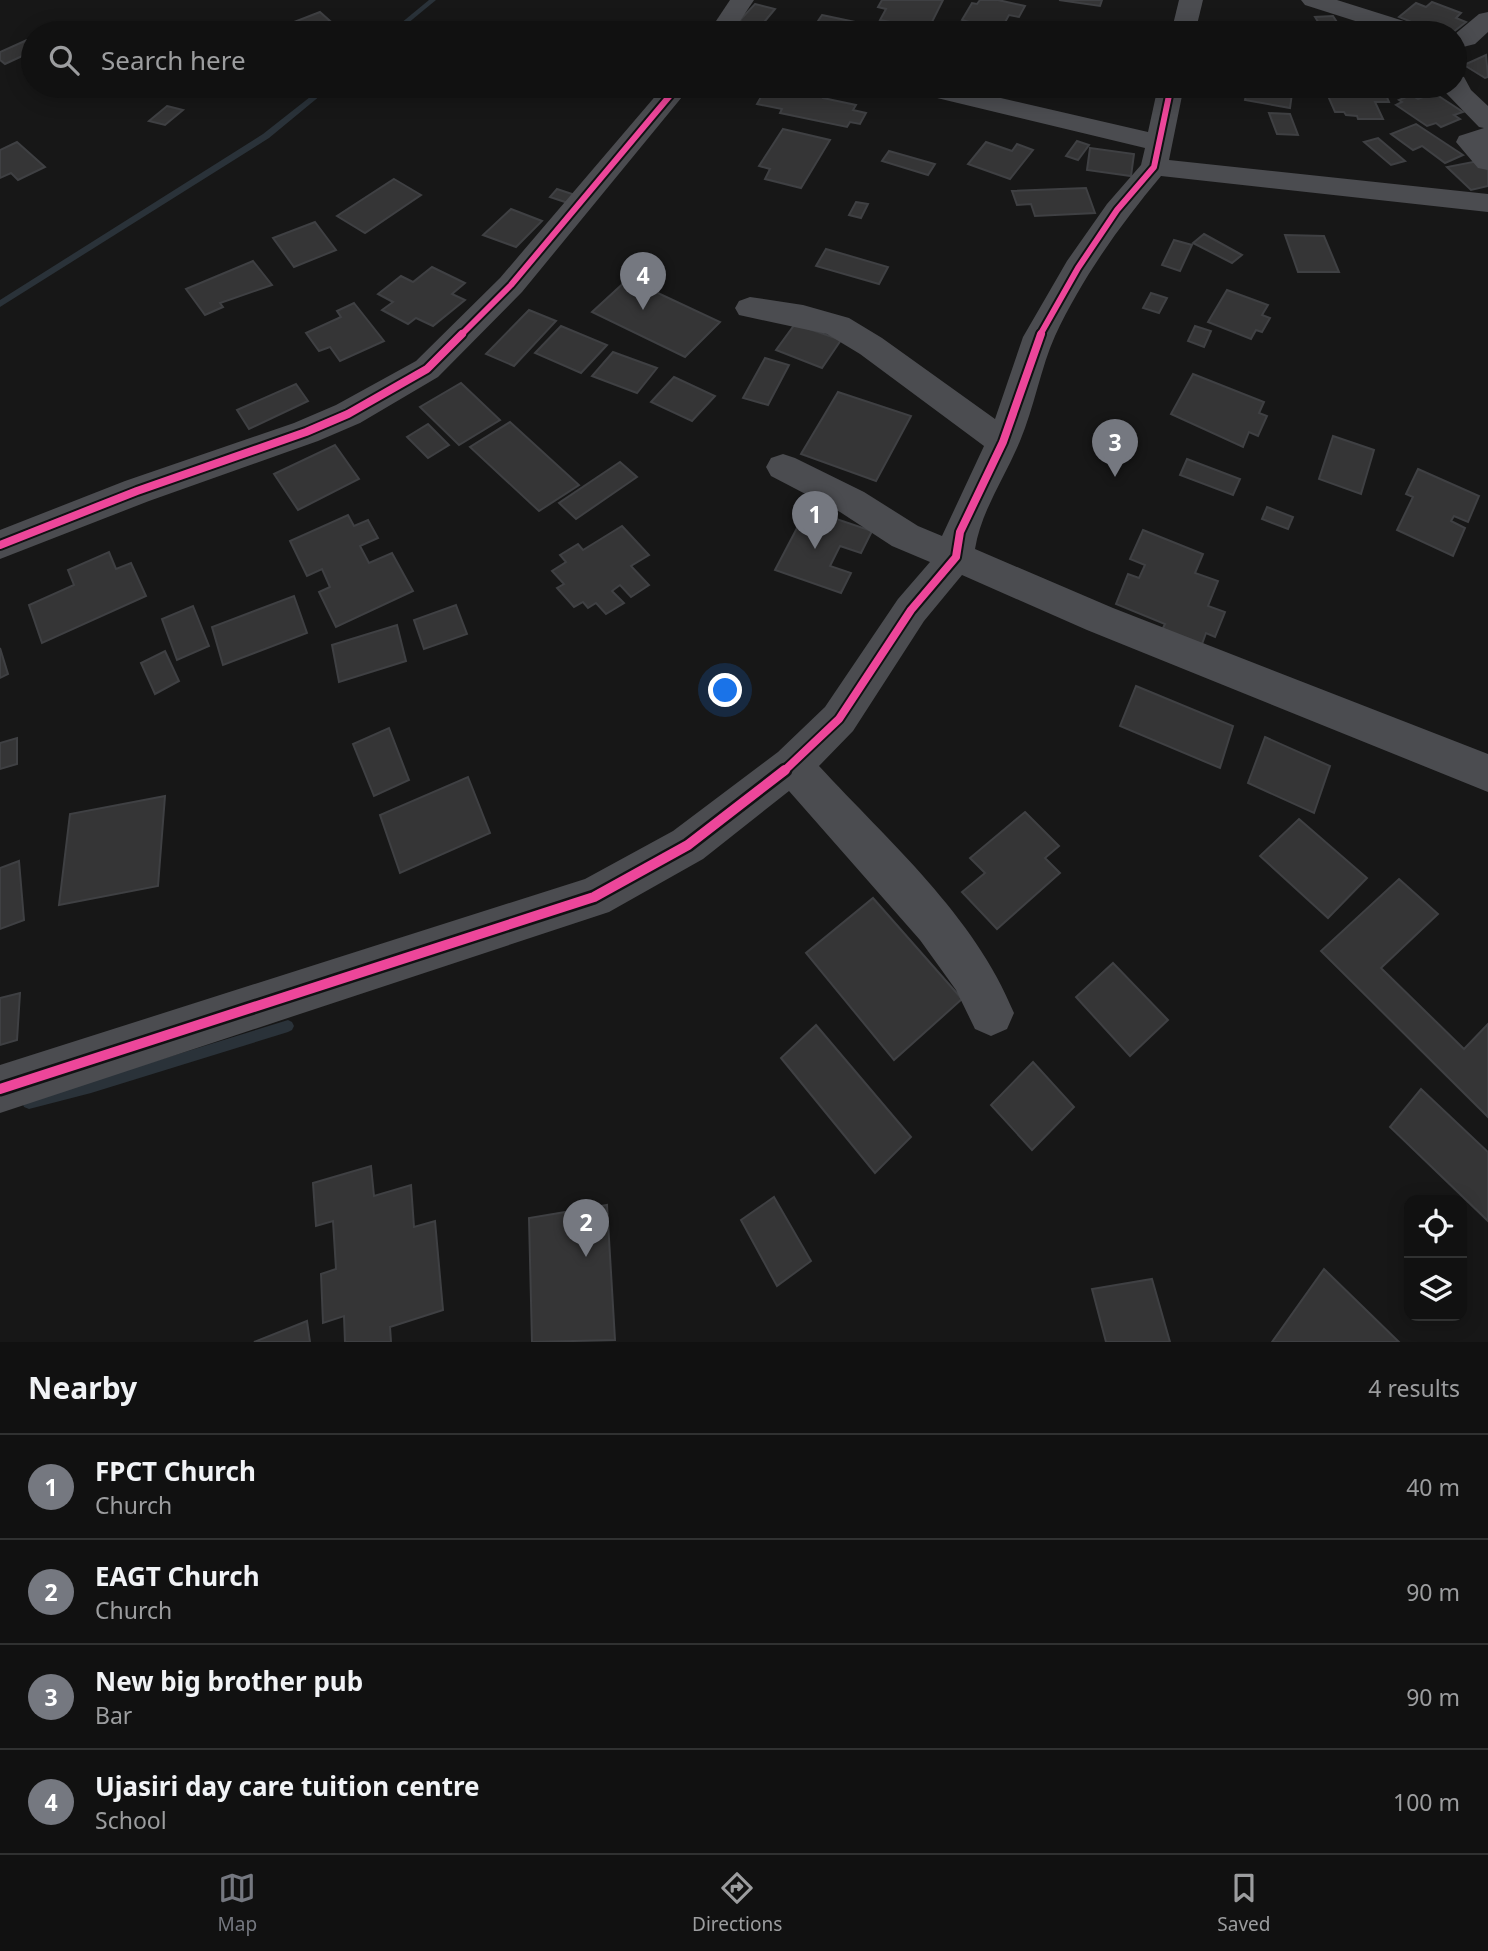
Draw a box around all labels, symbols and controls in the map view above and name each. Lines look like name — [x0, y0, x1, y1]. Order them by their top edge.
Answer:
search box — [21, 21, 1467, 98]
icon: search — [45, 41, 83, 79]
text: Search here — [101, 42, 246, 78]
pin: 4 — [620, 252, 666, 310]
pin: 3 — [1092, 419, 1138, 477]
pin: 1 — [792, 491, 838, 549]
your location — [708, 673, 742, 707]
map controls — [1404, 1195, 1467, 1321]
button: locate — [1404, 1195, 1467, 1258]
pin: 2 — [563, 1199, 609, 1257]
button: layers — [1404, 1258, 1467, 1321]
text: Nearby — [28, 1367, 137, 1408]
text: 4 results — [1368, 1372, 1460, 1404]
text: FPCT Church — [95, 1453, 256, 1489]
text: 1 — [44, 1471, 58, 1503]
text: 40 m — [1406, 1471, 1460, 1503]
text: Church — [95, 1489, 172, 1521]
text: EAGT Church — [95, 1558, 260, 1594]
text: 2 — [44, 1576, 58, 1608]
text: 90 m — [1406, 1576, 1460, 1608]
text: Church — [95, 1594, 172, 1626]
text: New big brother pub — [95, 1663, 363, 1699]
text: 3 — [44, 1681, 58, 1713]
text: 90 m — [1406, 1681, 1460, 1713]
text: Bar — [95, 1699, 132, 1731]
text: Ujasiri day care tuition centre — [95, 1768, 480, 1804]
text: 4 — [44, 1786, 58, 1818]
text: 100 m — [1393, 1786, 1460, 1818]
text: School — [95, 1804, 167, 1836]
tab: Map — [218, 1869, 257, 1937]
tab: Directions — [692, 1869, 782, 1937]
tab: Saved — [1217, 1869, 1270, 1937]

